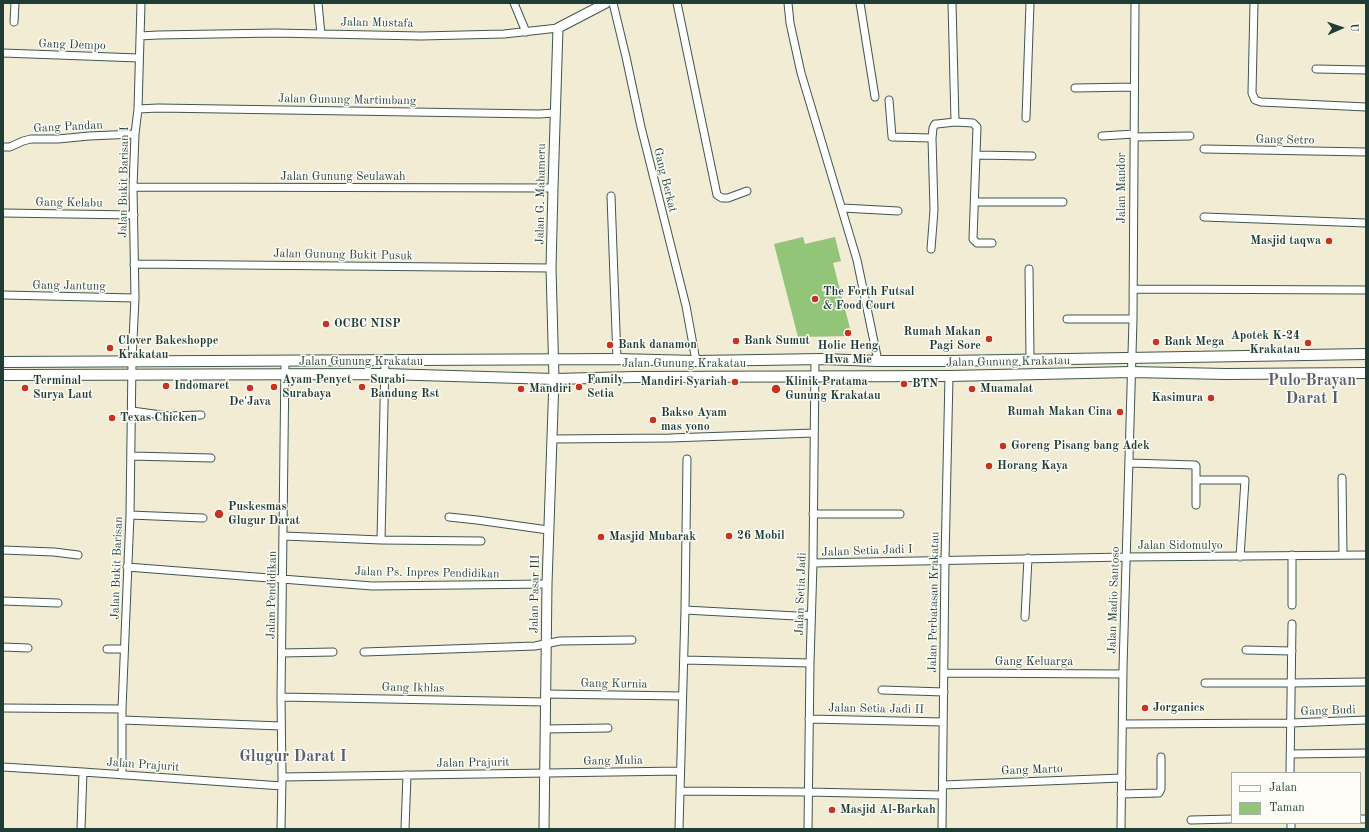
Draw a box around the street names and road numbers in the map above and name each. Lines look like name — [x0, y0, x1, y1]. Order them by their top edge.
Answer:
street label: Jalan Mustafa — [340, 15, 414, 31]
street label: Gang Dempo — [38, 37, 106, 53]
street label: Jalan Gunung Martimbang — [278, 92, 416, 108]
street label: Gang Pandan — [33, 118, 103, 136]
street label: Jalan Bukit Barisan I — [116, 126, 132, 238]
street label: Gang Setro — [1255, 132, 1315, 148]
street label: Jalan G. Mahameru — [533, 143, 549, 245]
street label: Gang Berkat — [650, 146, 680, 214]
street label: Jalan Mandor — [1115, 152, 1129, 224]
street label: Jalan Gunung Seulawah — [280, 170, 406, 184]
street label: Gang Kelabu — [35, 195, 103, 211]
street label: Jalan Gunung Bukit Pusuk — [273, 247, 413, 263]
street label: Gang Jantung — [32, 278, 106, 294]
street label: Jalan Gunung Krakatau — [946, 354, 1070, 370]
street label: Jalan Gunung Krakatau — [299, 355, 423, 369]
street label: Jalan Gunung Krakatau — [622, 357, 746, 371]
street label: Jalan Bukit Barisan — [108, 516, 126, 620]
street label: Jalan Perbatasan Krakatau — [926, 531, 942, 673]
street label: Jalan Sidomulyo — [1137, 539, 1223, 553]
street label: Jalan Setia Jadi I — [821, 542, 913, 560]
street label: Jalan Madio Santoso — [1105, 546, 1123, 654]
street label: Jalan Pendidikan — [264, 551, 280, 639]
street label: Jalan Setia Jadi — [792, 552, 810, 636]
street label: Jalan Pasar III — [527, 555, 543, 633]
street label: Jalan Ps. Inpres Pendidikan — [354, 565, 500, 581]
street label: Gang Keluarga — [995, 655, 1073, 669]
street label: Gang Kurnia — [580, 676, 648, 692]
street label: Gang Ikhlas — [381, 680, 445, 696]
street label: Jalan Setia Jadi II — [828, 701, 924, 717]
street label: Gang Budi — [1300, 703, 1356, 719]
street label: Gang Mulia — [583, 753, 643, 769]
street label: Jalan Prajurit — [106, 755, 180, 775]
street label: Jalan Prajurit — [436, 755, 510, 771]
street label: Gang Marto — [1001, 762, 1063, 778]

